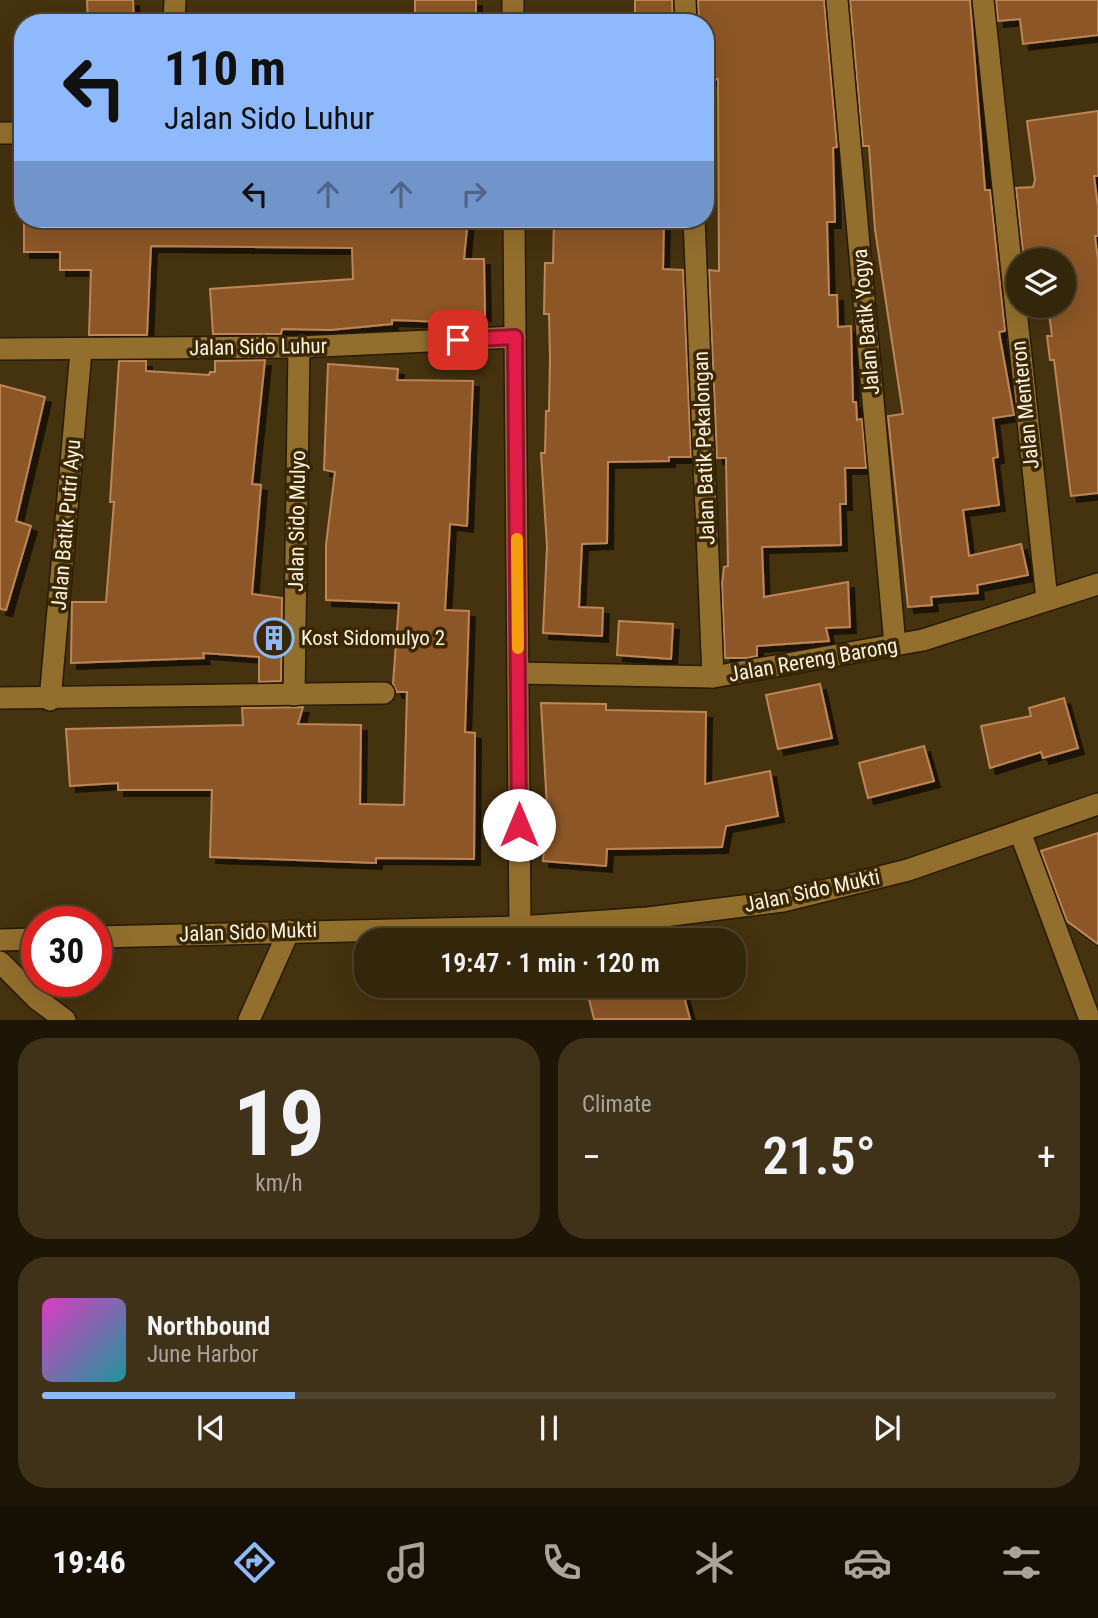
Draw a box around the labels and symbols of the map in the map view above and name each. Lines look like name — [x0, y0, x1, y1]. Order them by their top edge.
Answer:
street label: Jalan Batik Yogya — [848, 248, 884, 396]
pin — [428, 310, 488, 370]
street label: Jalan Sido Luhur — [189, 334, 327, 360]
street label: Jalan Menteron — [1006, 340, 1044, 470]
street label: Jalan Batik Pekalongan — [689, 351, 719, 545]
street label: Jalan Batik Putri Ayu — [47, 439, 85, 611]
street label: Jalan Sido Mulyo — [284, 450, 310, 592]
building icon: Kost Sidomulyo 2 — [253, 617, 295, 659]
place label: Kost Sidomulyo 2 — [301, 626, 445, 650]
street label: Jalan Rereng Barong — [727, 633, 899, 687]
position arrow — [482, 788, 556, 862]
street label: Jalan Sido Mukti — [742, 865, 882, 917]
speed limit sign: 30 — [21, 906, 112, 997]
street label: Jalan Sido Mukti — [179, 918, 317, 946]

